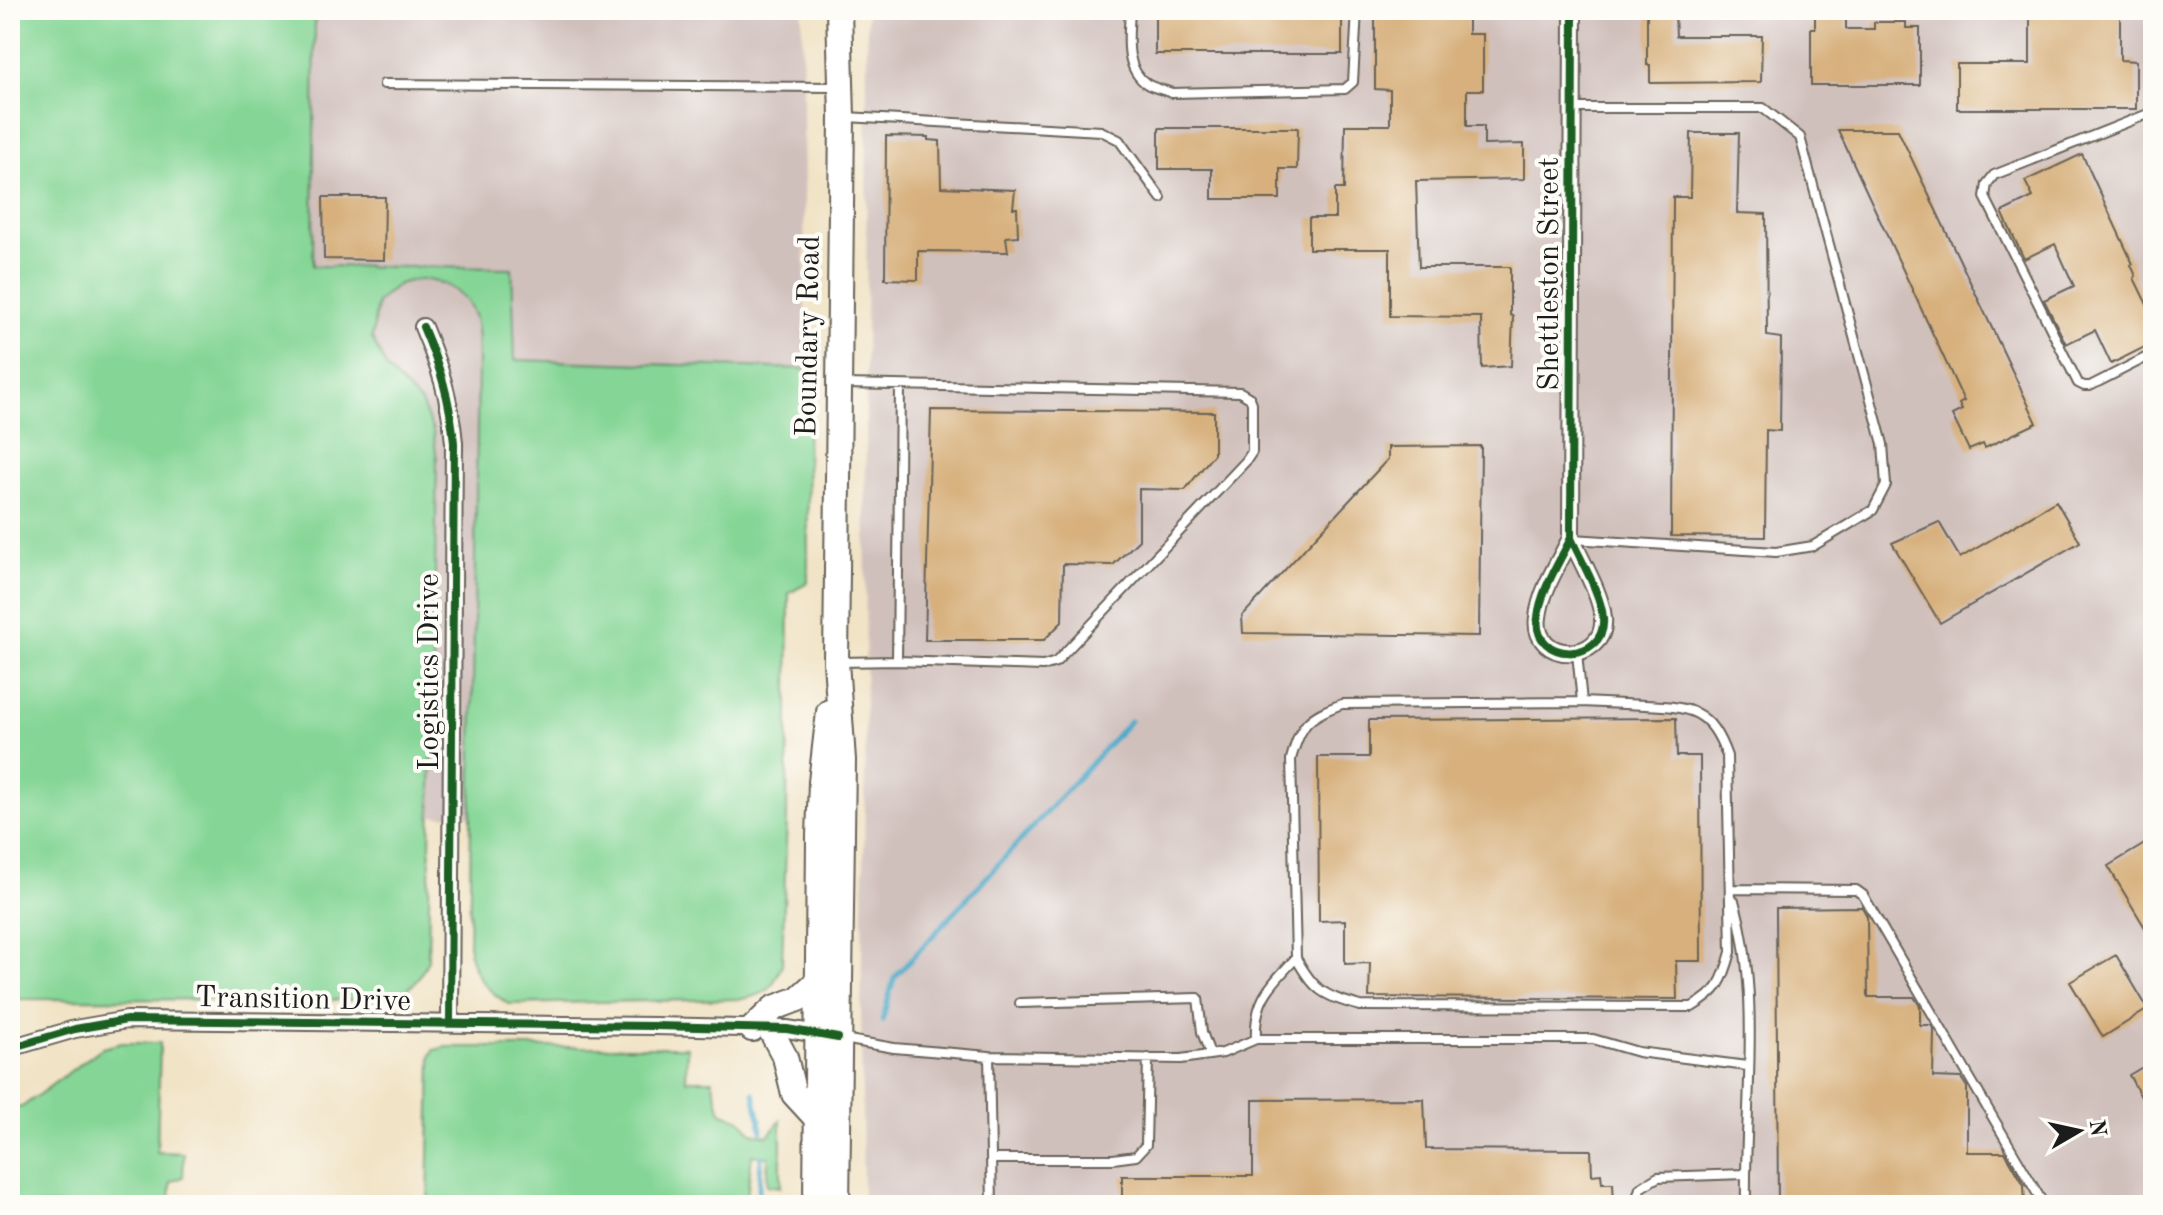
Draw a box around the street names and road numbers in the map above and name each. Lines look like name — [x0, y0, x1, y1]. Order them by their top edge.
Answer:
street label: Shettleston Street — [1535, 157, 1565, 391]
street label: Boundary Road — [792, 235, 826, 437]
street label: Logistics Drive — [415, 573, 445, 771]
street label: Transition Drive — [195, 983, 411, 1017]

